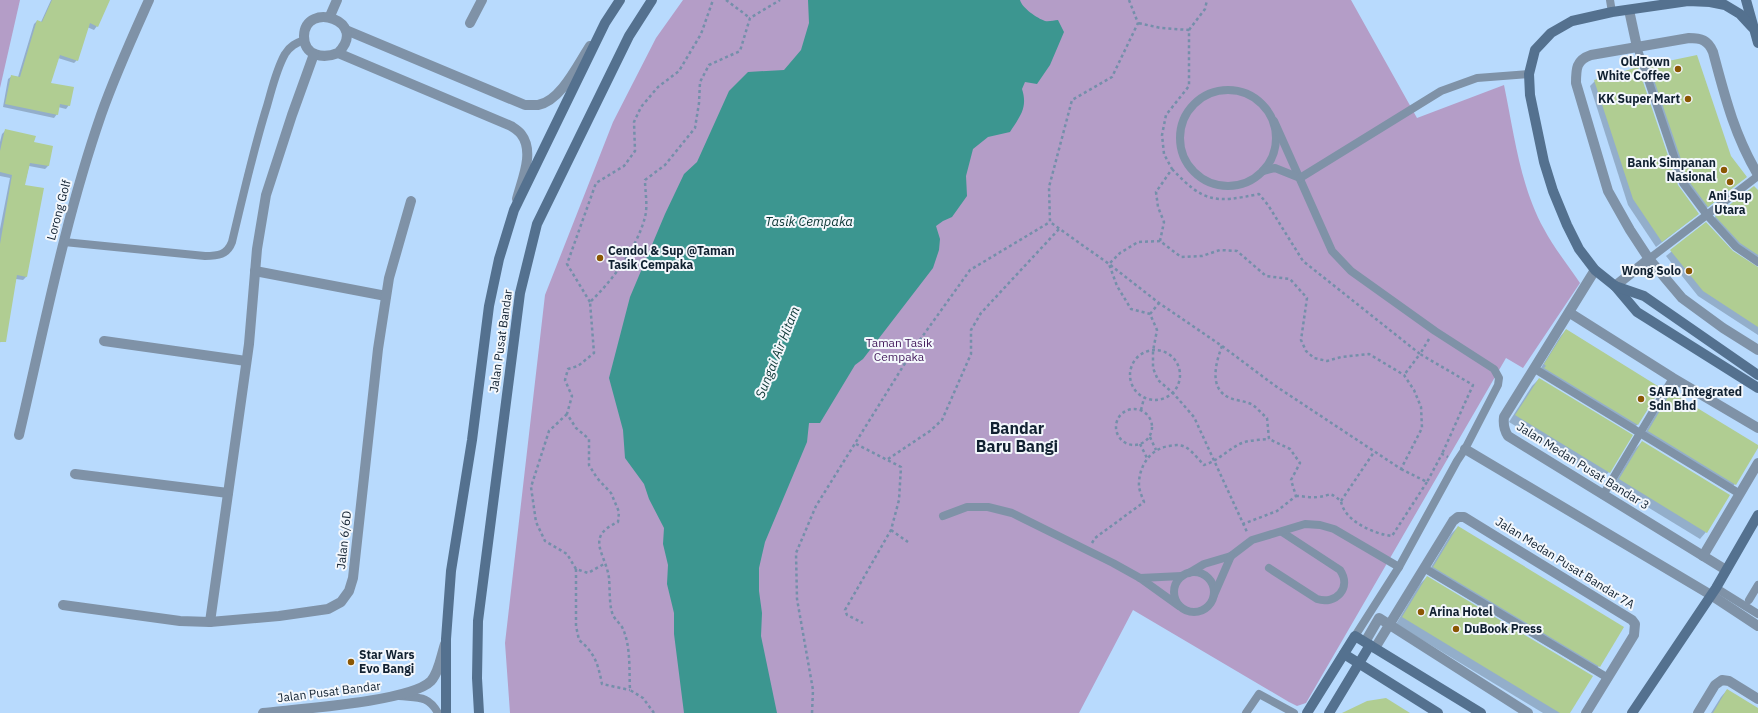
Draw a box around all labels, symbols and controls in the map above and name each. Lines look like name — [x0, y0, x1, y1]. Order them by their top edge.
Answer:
place label: OldTown White Coffee — [1597, 54, 1670, 83]
marker: OldTown White Coffee — [1673, 64, 1683, 74]
place label: KK Super Mart — [1598, 91, 1680, 106]
marker: KK Super Mart — [1683, 94, 1693, 104]
place label: Bank Simpanan Nasional — [1627, 155, 1716, 184]
marker: Bank Simpanan Nasional — [1719, 165, 1729, 175]
marker: Ani Sup Utara — [1725, 177, 1735, 187]
street label: Lorong Golf — [43, 178, 74, 242]
place label: Ani Sup Utara — [1708, 188, 1752, 217]
water label: Tasik Cempaka — [765, 213, 853, 230]
place label: Cendol & Sup @Taman Tasik Cempaka — [608, 243, 735, 272]
marker: Cendol & Sup @Taman Tasik Cempaka — [595, 253, 605, 263]
place label: Wong Solo — [1622, 263, 1681, 278]
marker: Wong Solo — [1684, 266, 1694, 276]
street label: Jalan Pusat Bandar — [486, 288, 515, 394]
water label: Sungai Air Hitam — [751, 304, 804, 400]
park label: Taman Tasik Cempaka — [866, 335, 933, 364]
place label: SAFA Integrated Sdn Bhd — [1649, 384, 1742, 413]
marker: SAFA Integrated Sdn Bhd — [1636, 394, 1646, 404]
district label: Bandar Baru Bangi — [976, 418, 1058, 456]
street label: Jalan Medan Pusat Bandar 3 — [1514, 419, 1652, 513]
street label: Jalan 6/6D — [333, 510, 354, 570]
street label: Jalan Medan Pusat Bandar 7A — [1493, 514, 1638, 612]
place label: Arina Hotel — [1429, 604, 1493, 619]
marker: Arina Hotel — [1416, 607, 1426, 617]
place label: DuBook Press — [1464, 621, 1542, 636]
marker: DuBook Press — [1451, 624, 1461, 634]
place label: Star Wars Evo Bangi — [359, 647, 415, 676]
marker: Star Wars Evo Bangi — [346, 657, 356, 667]
street label: Jalan Pusat Bandar — [276, 678, 382, 705]

